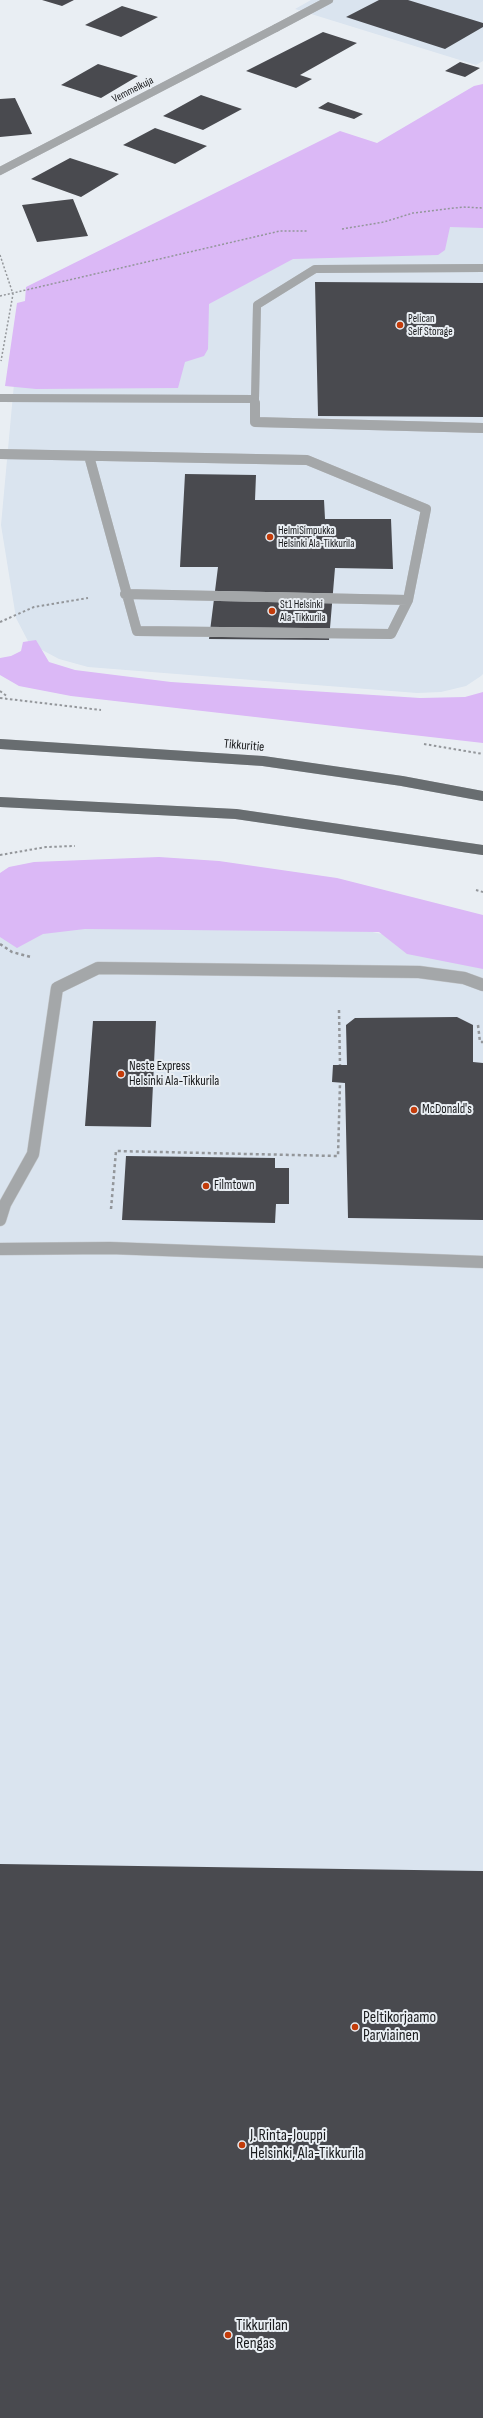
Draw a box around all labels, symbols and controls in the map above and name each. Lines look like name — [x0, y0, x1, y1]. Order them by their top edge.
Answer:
street label: Vemmelkuja — [110, 74, 156, 106]
place label: Pelican Self Storage — [408, 312, 453, 338]
marker: Pelican Self Storage — [395, 320, 405, 330]
place label: HelmiSimpukka Helsinki Ala-Tikkurila — [278, 524, 354, 550]
marker: HelmiSimpukka Helsinki Ala-Tikkurila — [265, 532, 275, 542]
place label: St1 Helsinki Ala-Tikkurila — [280, 598, 326, 624]
marker: St1 Helsinki Ala-Tikkurila — [267, 606, 277, 616]
street label: Tikkuritie — [223, 736, 265, 756]
place label: Neste Express Helsinki Ala-Tikkurila — [129, 1059, 219, 1090]
marker: Neste Express Helsinki Ala-Tikkurila — [116, 1069, 126, 1079]
place label: McDonald's — [422, 1102, 472, 1118]
marker: McDonald's — [409, 1105, 419, 1115]
place label: Filmtown — [214, 1178, 254, 1194]
marker: Filmtown — [201, 1181, 211, 1191]
place label: Peltikorjaamo Parviainen — [363, 2008, 436, 2046]
marker: Peltikorjaamo Parviainen — [350, 2022, 360, 2032]
place label: J. Rinta-Jouppi Helsinki, Ala-Tikkurila — [250, 2126, 364, 2164]
marker: J. Rinta-Jouppi Helsinki, Ala-Tikkurila — [237, 2140, 247, 2150]
place label: Tikkurilan Rengas — [236, 2316, 288, 2354]
marker: Tikkurilan Rengas — [223, 2330, 233, 2340]

